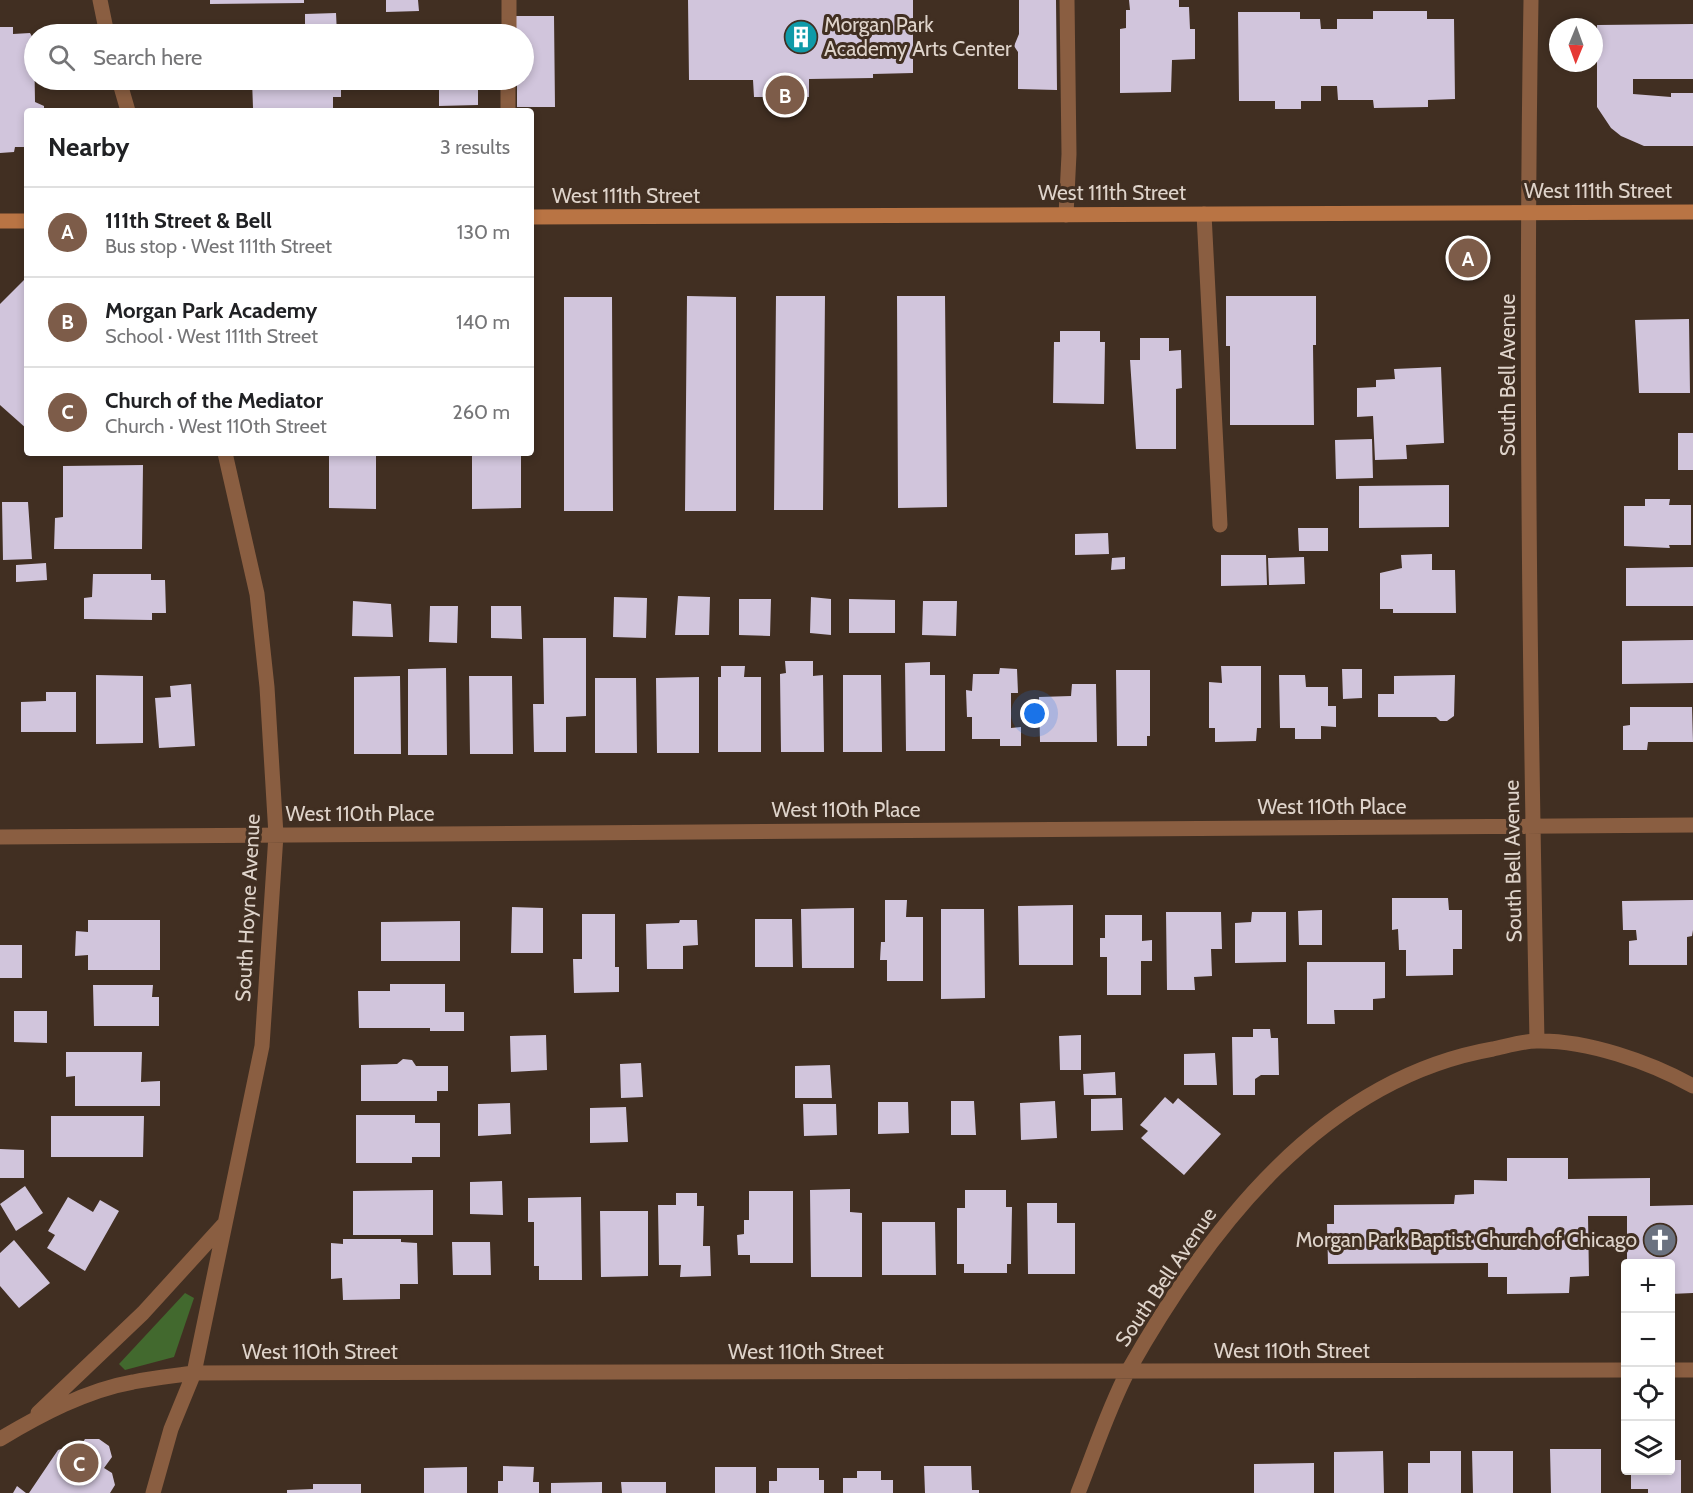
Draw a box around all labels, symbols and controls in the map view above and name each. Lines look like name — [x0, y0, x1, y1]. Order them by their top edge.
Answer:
place label: Morgan Park Academy Arts Center — [824, 12, 1012, 61]
north arrow — [1549, 18, 1603, 72]
building icon: Morgan Park Academy Arts Center — [783, 19, 819, 55]
search box — [24, 24, 534, 90]
icon: search — [45, 41, 78, 74]
text: Search here — [93, 44, 202, 71]
pin: B — [766, 72, 804, 118]
text: Nearby — [48, 131, 129, 163]
text: 3 results — [440, 135, 510, 159]
street label: West 111th Street — [1524, 178, 1672, 203]
street label: West 111th Street — [1038, 180, 1186, 205]
street label: West 111th Street — [552, 183, 700, 208]
text: 111th Street & Bell — [105, 207, 272, 234]
text: A — [61, 220, 74, 244]
text: 130 m — [457, 220, 510, 244]
text: Bus stop · West 111th Street — [105, 234, 332, 258]
pin: A — [1448, 236, 1488, 280]
street label: South Bell Avenue — [1495, 293, 1520, 456]
text: Morgan Park Academy — [105, 297, 317, 324]
text: B — [61, 310, 74, 334]
text: 140 m — [456, 310, 510, 334]
text: School · West 111th Street — [105, 324, 318, 348]
text: Church of the Mediator — [105, 387, 323, 414]
text: C — [61, 400, 74, 424]
text: 260 m — [452, 400, 510, 424]
text: Church · West 110th Street — [105, 414, 327, 438]
your location — [1020, 699, 1049, 728]
street label: South Bell Avenue — [1499, 779, 1526, 942]
street label: West 110th Place — [1258, 794, 1407, 819]
street label: West 110th Place — [772, 797, 921, 822]
street label: West 110th Place — [286, 801, 435, 826]
street label: South Hoyne Avenue — [230, 813, 265, 1003]
street label: South Bell Avenue — [1110, 1202, 1222, 1351]
church icon: Morgan Park Baptist Church of Chicago — [1642, 1222, 1678, 1258]
place label: Morgan Park Baptist Church of Chicago — [1296, 1227, 1637, 1252]
map controls — [1621, 1259, 1675, 1475]
button: + — [1621, 1259, 1675, 1313]
button: − — [1621, 1313, 1675, 1367]
street label: West 110th Street — [1214, 1338, 1370, 1363]
street label: West 110th Street — [242, 1339, 398, 1364]
street label: West 110th Street — [728, 1339, 884, 1364]
button: locate — [1621, 1367, 1675, 1421]
button: layers — [1621, 1421, 1675, 1475]
pin: C — [60, 1440, 98, 1486]

